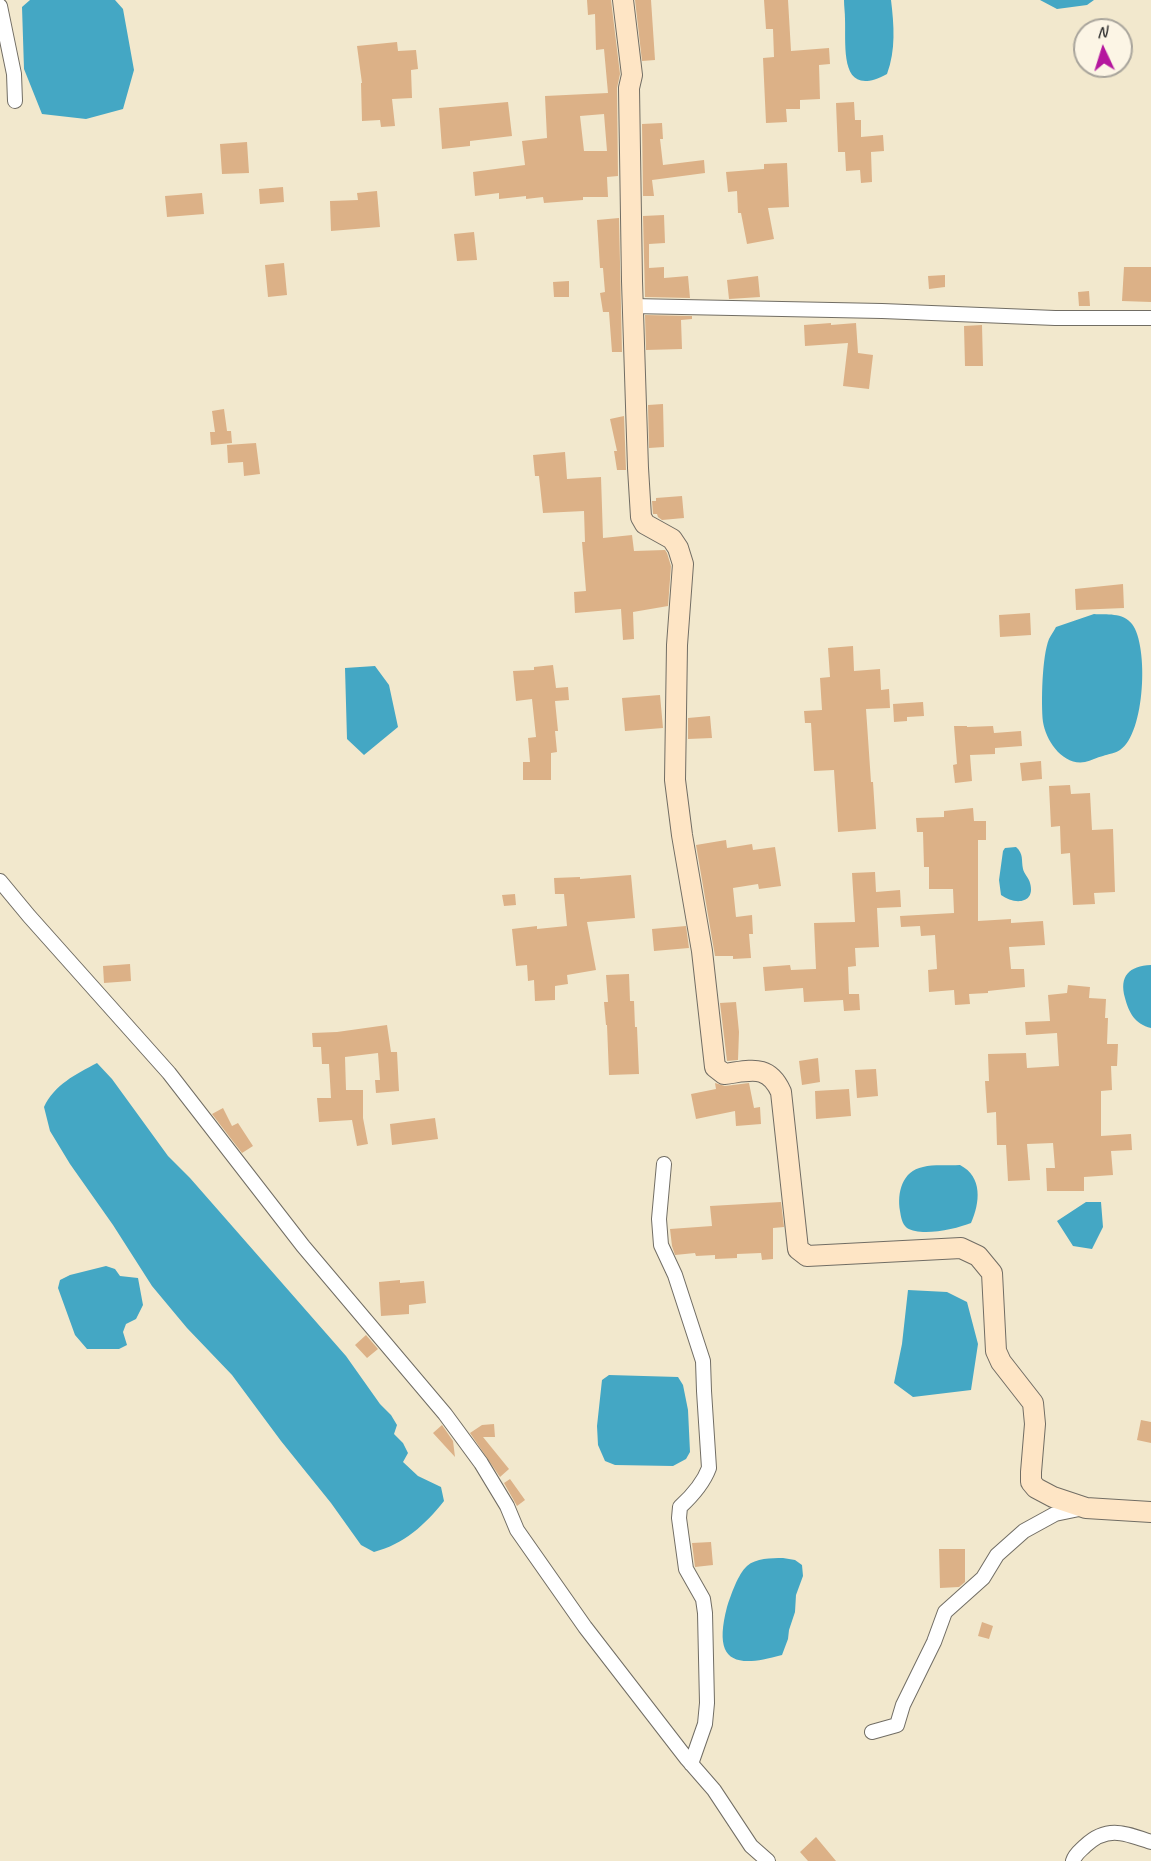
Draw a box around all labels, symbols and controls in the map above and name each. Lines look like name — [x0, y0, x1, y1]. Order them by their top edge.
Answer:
north arrow — [1073, 18, 1133, 78]
text: N — [1096, 22, 1108, 42]

